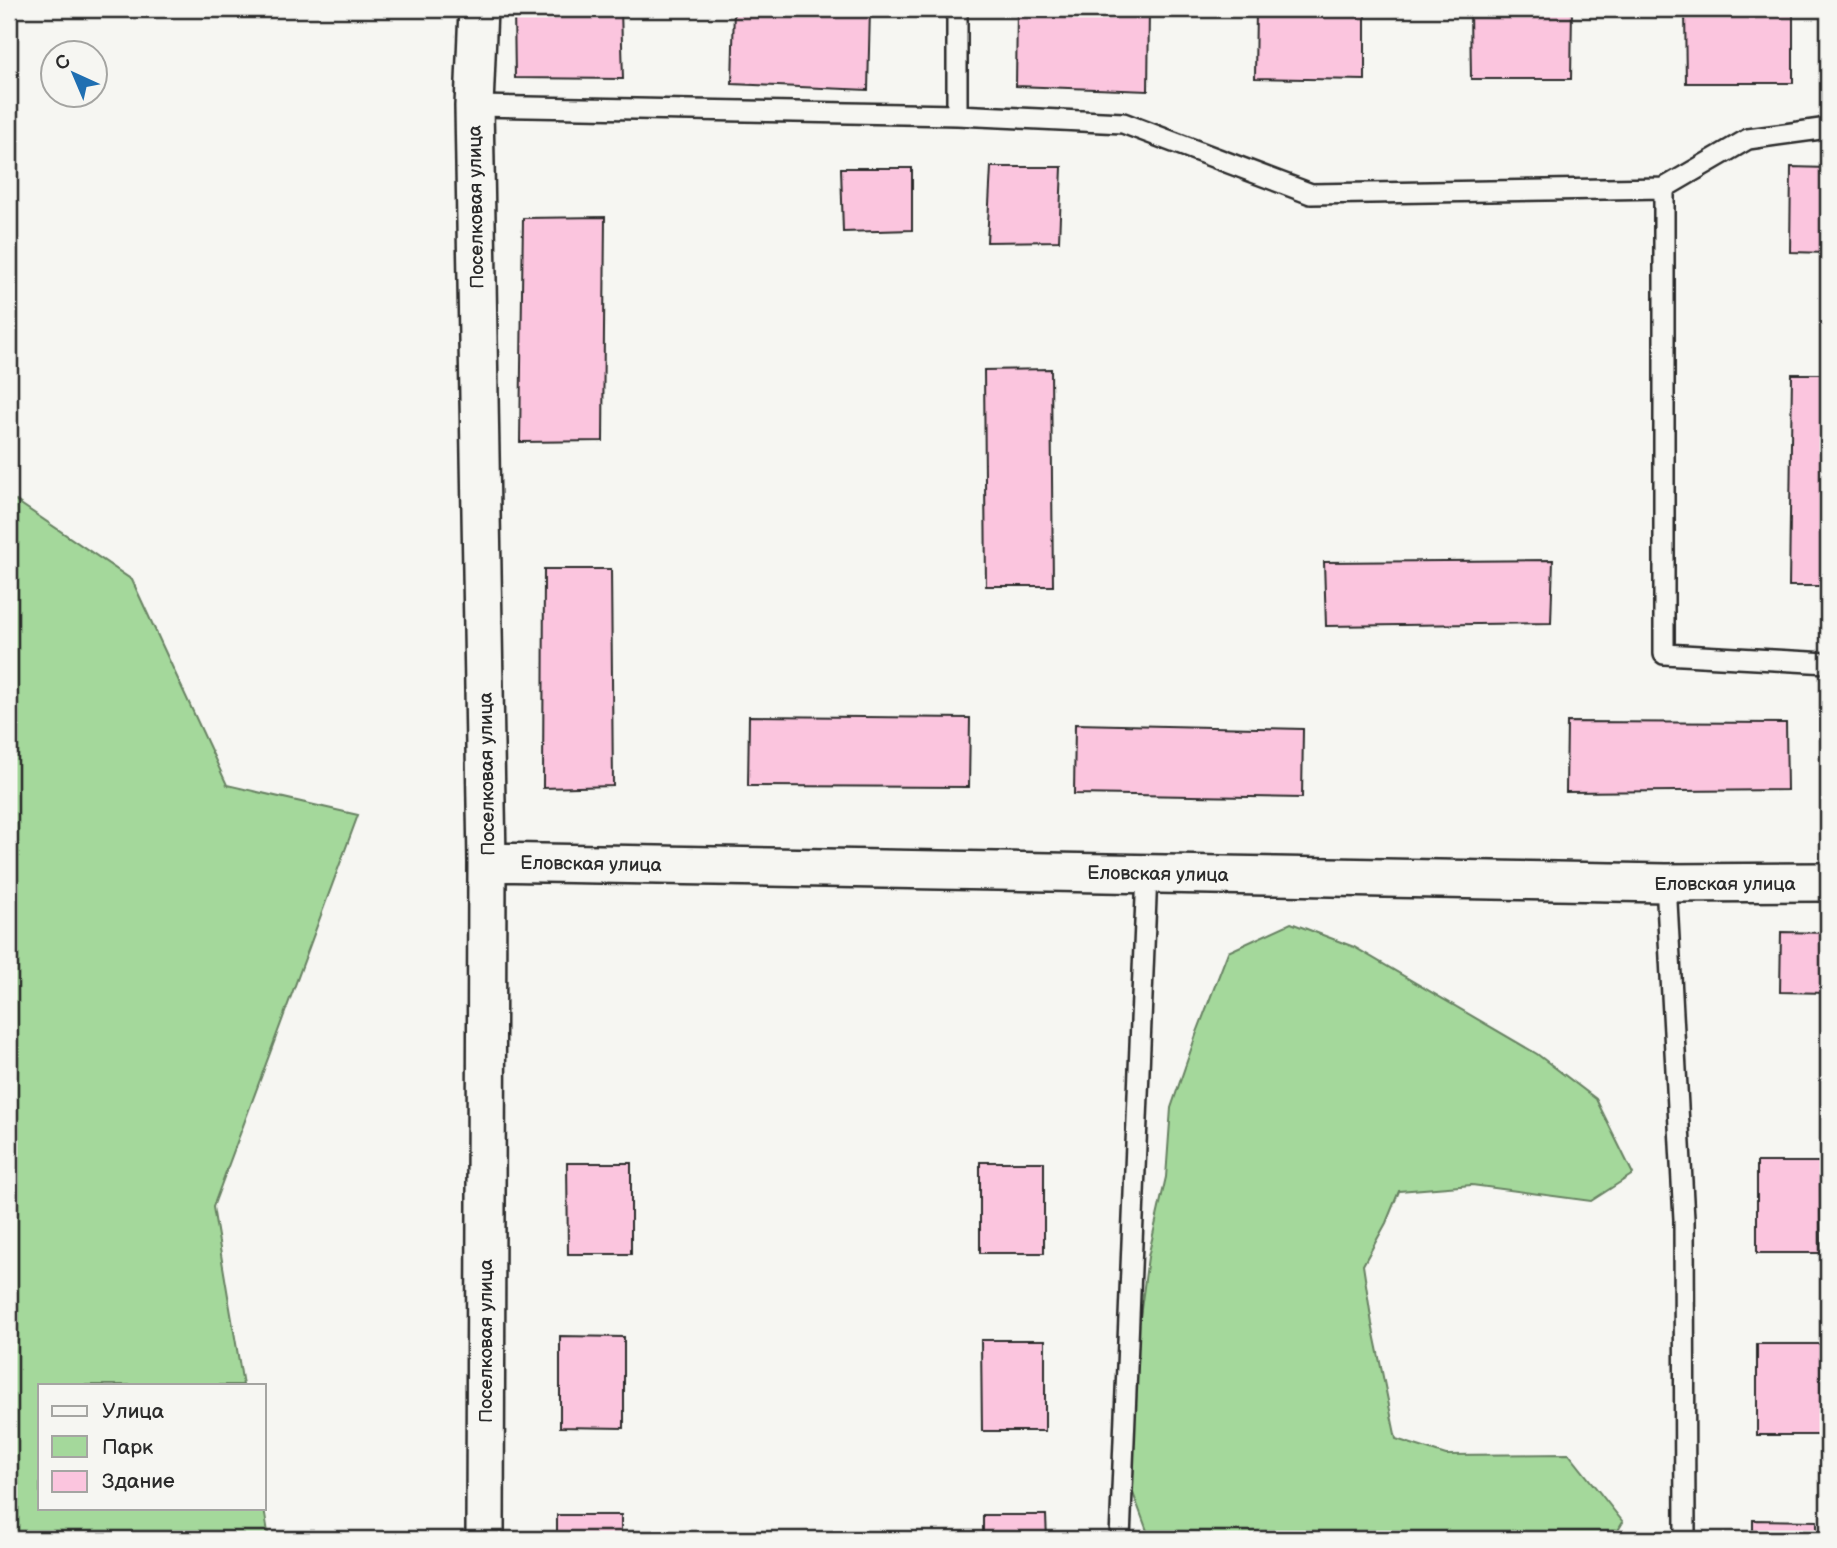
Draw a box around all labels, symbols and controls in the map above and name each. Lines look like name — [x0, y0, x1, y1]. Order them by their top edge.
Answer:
north arrow — [38, 38, 108, 108]
text: С — [50, 50, 76, 76]
street label: Поселковая улица — [464, 125, 489, 289]
street label: Поселковая улица — [475, 692, 500, 856]
street label: Еловская улица — [520, 852, 662, 877]
street label: Еловская улица — [1087, 862, 1229, 887]
street label: Еловская улица — [1654, 873, 1796, 896]
street label: Поселковая улица — [475, 1259, 498, 1423]
legend — [38, 1384, 266, 1510]
text: Улица — [102, 1399, 165, 1424]
text: Парк — [102, 1435, 153, 1460]
text: Здание — [102, 1469, 175, 1494]

